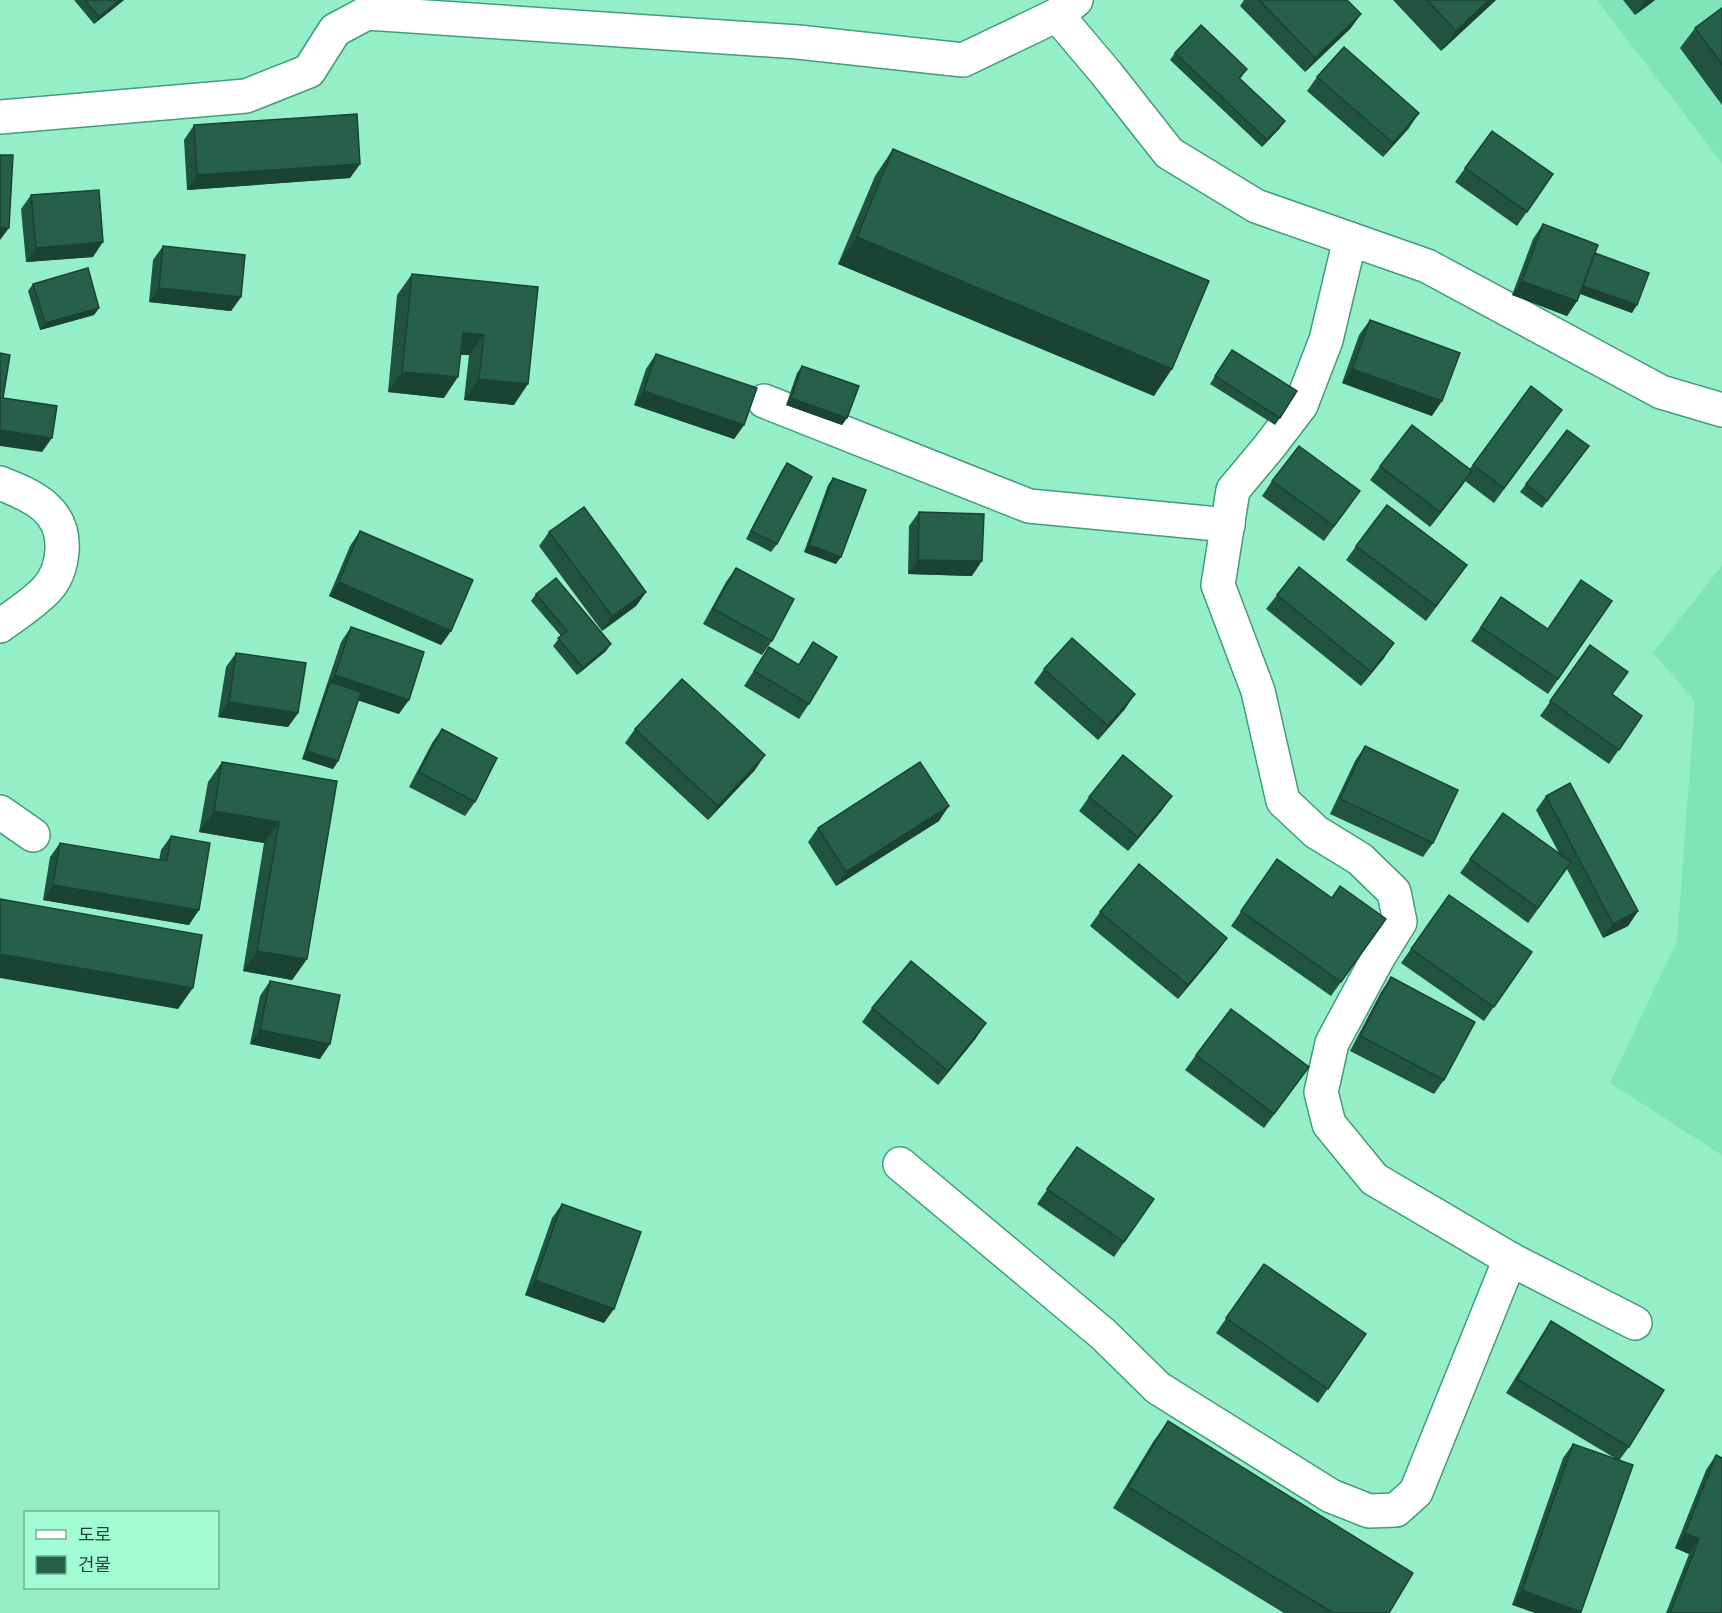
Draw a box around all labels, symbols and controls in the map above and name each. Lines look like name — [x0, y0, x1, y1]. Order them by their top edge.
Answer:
legend — [24, 1511, 219, 1589]
text: 도로 — [78, 1523, 111, 1546]
text: 건물 — [78, 1553, 111, 1576]

